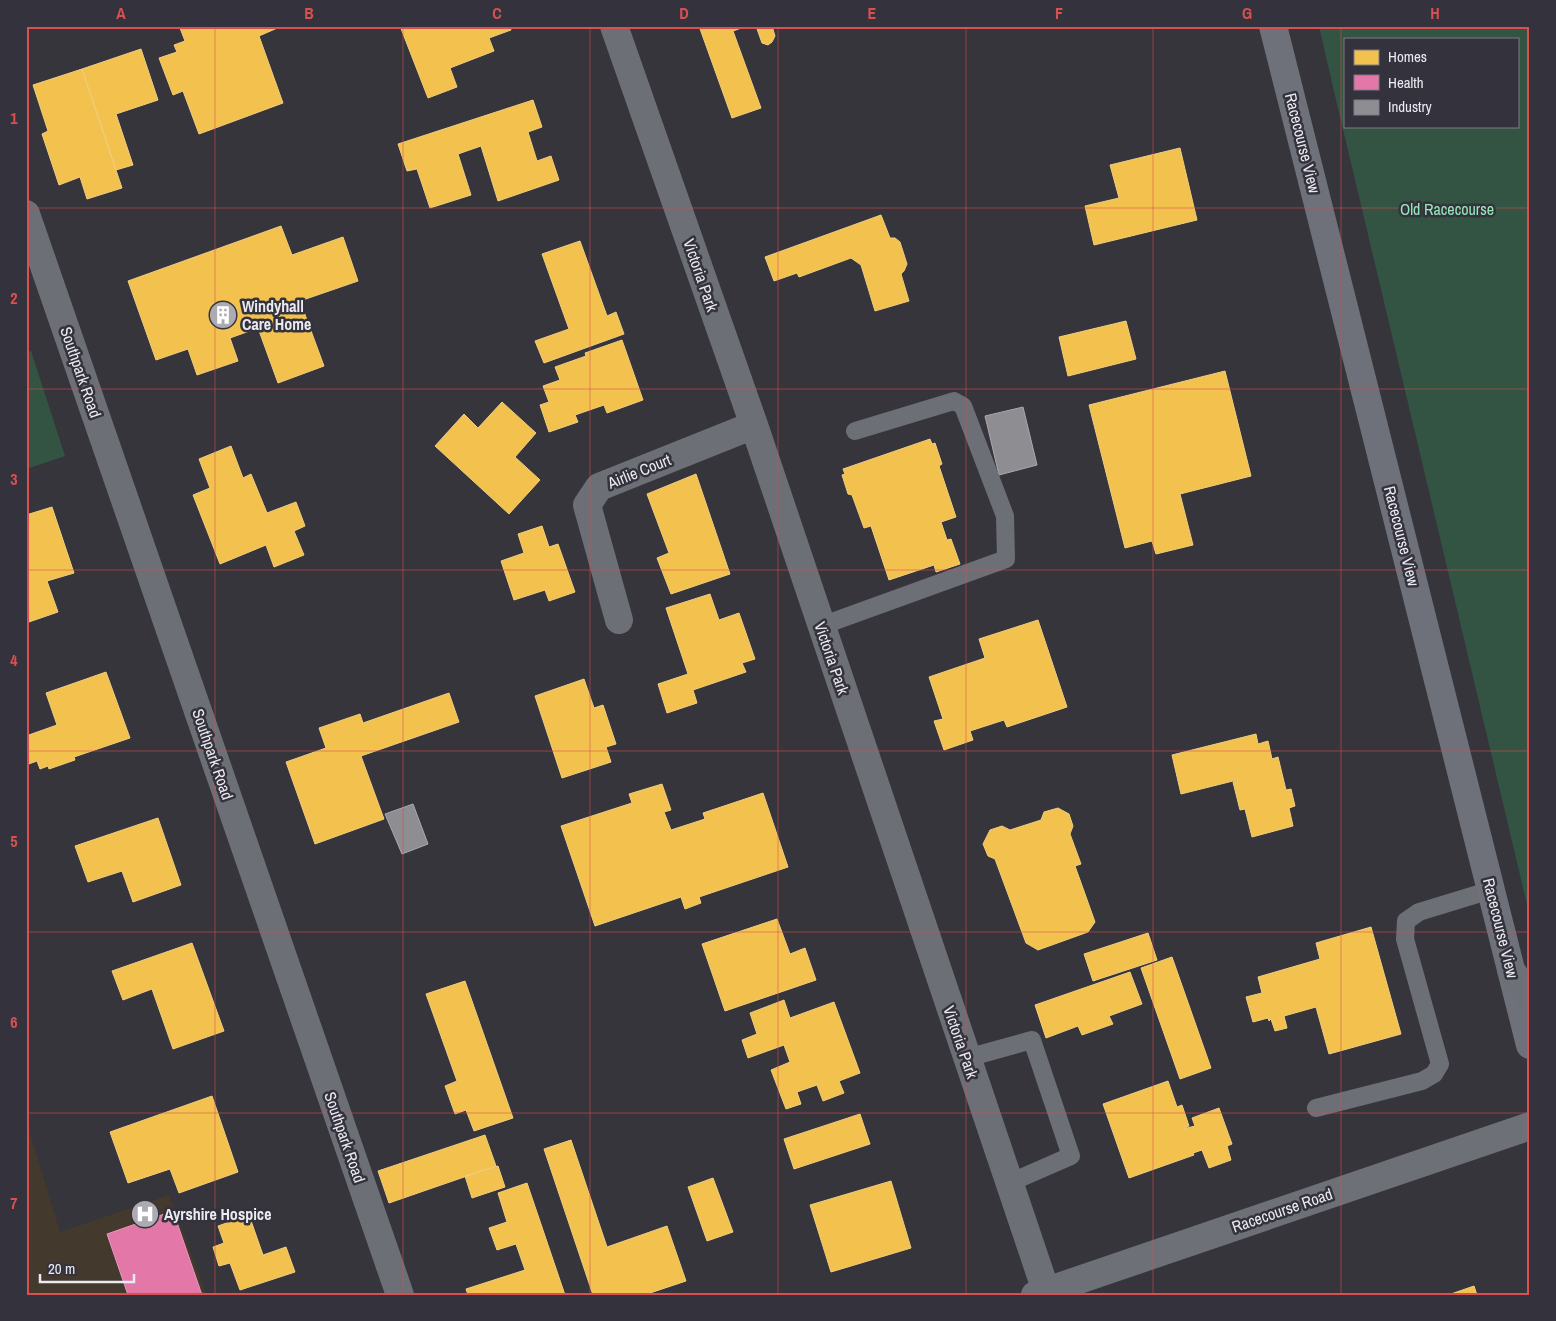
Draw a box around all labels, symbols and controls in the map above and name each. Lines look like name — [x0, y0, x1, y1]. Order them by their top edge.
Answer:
text: A — [116, 2, 126, 24]
text: B — [304, 2, 314, 24]
text: C — [492, 2, 502, 24]
text: D — [679, 2, 689, 24]
text: E — [868, 2, 877, 24]
text: F — [1055, 2, 1063, 24]
text: G — [1242, 2, 1252, 24]
text: H — [1430, 2, 1440, 24]
legend — [1344, 38, 1518, 128]
text: Homes — [1388, 46, 1427, 67]
text: Health — [1388, 72, 1424, 93]
street label: Racecourse View — [1280, 91, 1326, 196]
text: Industry — [1388, 96, 1433, 117]
text: 1 — [10, 107, 18, 129]
park label: Old Racecourse — [1400, 198, 1494, 220]
street label: Victoria Park — [678, 236, 724, 315]
text: 2 — [10, 287, 18, 309]
place label: Windyhall Care Home — [242, 295, 311, 335]
building icon: Windyhall Care Home — [208, 300, 238, 330]
street label: Southpark Road — [55, 324, 107, 420]
street label: Airlie Court — [603, 448, 674, 494]
text: 3 — [10, 468, 18, 490]
street label: Racecourse View — [1379, 484, 1425, 589]
street label: Victoria Park — [809, 619, 855, 698]
text: 4 — [10, 649, 18, 671]
street label: Southpark Road — [187, 706, 239, 802]
text: 5 — [10, 830, 18, 852]
street label: Racecourse View — [1478, 876, 1524, 981]
street label: Victoria Park — [938, 1003, 984, 1082]
text: 6 — [10, 1011, 18, 1033]
street label: Southpark Road — [319, 1089, 371, 1185]
street label: Racecourse Road — [1229, 1183, 1335, 1237]
text: 7 — [10, 1192, 18, 1214]
hospital icon: Ayrshire Hospice — [130, 1199, 160, 1229]
place label: Ayrshire Hospice — [164, 1203, 271, 1225]
scale bar — [40, 1251, 134, 1283]
text: 20 m — [48, 1258, 75, 1279]

